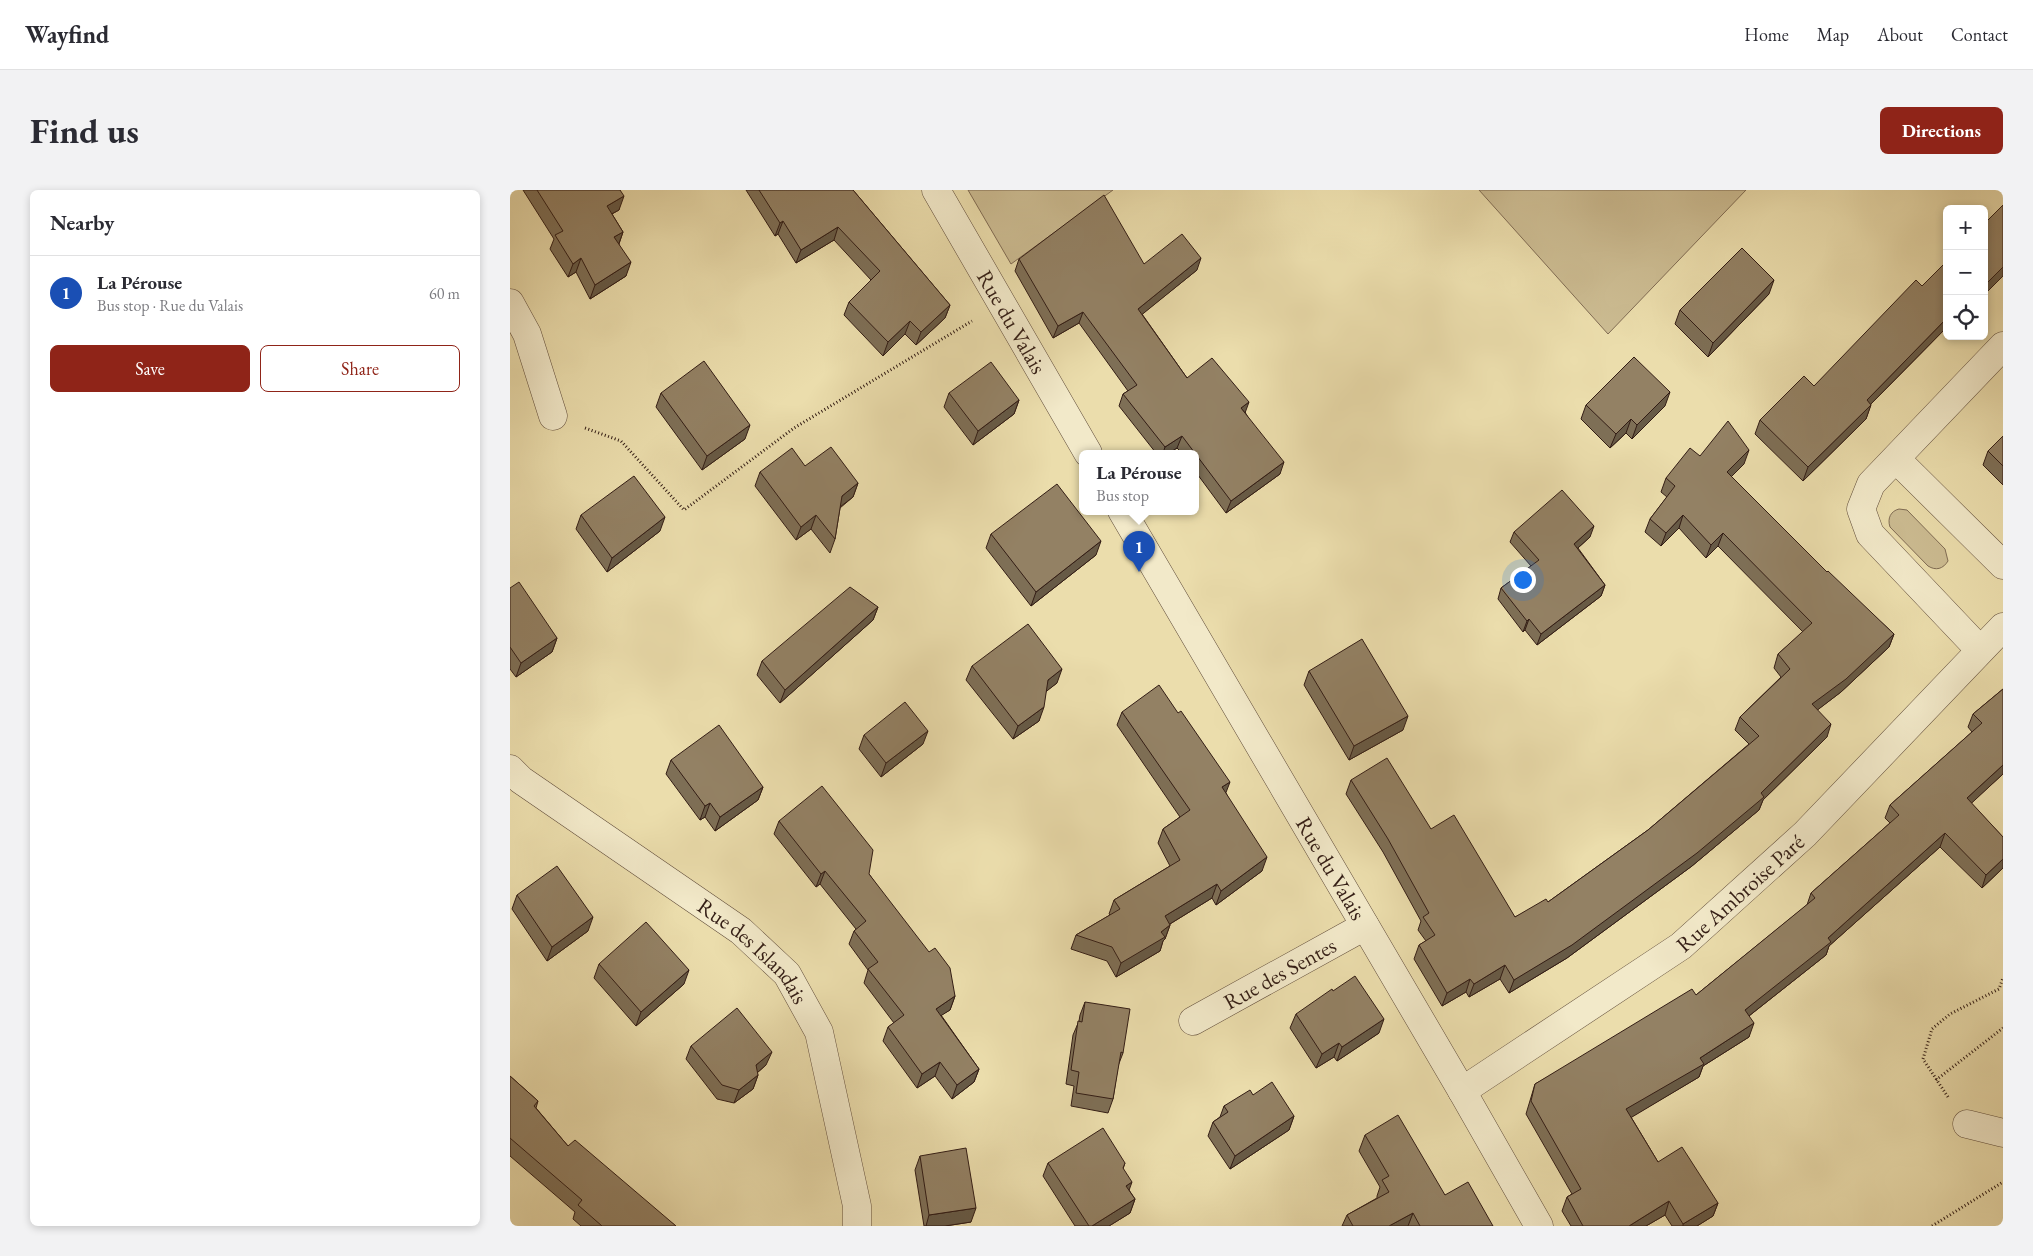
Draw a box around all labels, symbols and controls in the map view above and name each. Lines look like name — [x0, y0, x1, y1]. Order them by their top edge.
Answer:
text: Wayfind — [25, 19, 109, 50]
text: Home — [1744, 23, 1789, 46]
text: Map — [1817, 23, 1849, 46]
text: About — [1877, 23, 1923, 46]
text: Contact — [1951, 23, 2008, 46]
button: Directions — [1880, 107, 2003, 154]
text: Find us — [30, 108, 139, 153]
map controls — [1943, 205, 1988, 340]
button: + — [1943, 205, 1988, 250]
text: Nearby — [50, 209, 114, 236]
button: − — [1943, 250, 1988, 295]
street label: Rue du Valais — [970, 265, 1053, 379]
text: La Pérouse — [97, 270, 182, 295]
text: 1 — [62, 283, 70, 304]
text: 60 m — [429, 283, 460, 304]
text: Bus stop · Rue du Valais — [97, 295, 243, 316]
button: locate — [1943, 295, 1988, 340]
button: Save — [50, 345, 250, 392]
button: Share — [260, 345, 460, 392]
popup — [1079, 450, 1199, 515]
text: La Pérouse — [1096, 460, 1182, 485]
text: Bus stop — [1096, 485, 1149, 506]
pin: 1 — [1123, 531, 1155, 572]
your location — [1510, 567, 1536, 593]
street label: Rue du Valais — [1289, 811, 1373, 926]
street label: Rue Ambroise Paré — [1670, 827, 1811, 959]
street label: Rue des Islandais — [692, 891, 815, 1009]
street label: Rue des Sentes — [1218, 931, 1341, 1016]

